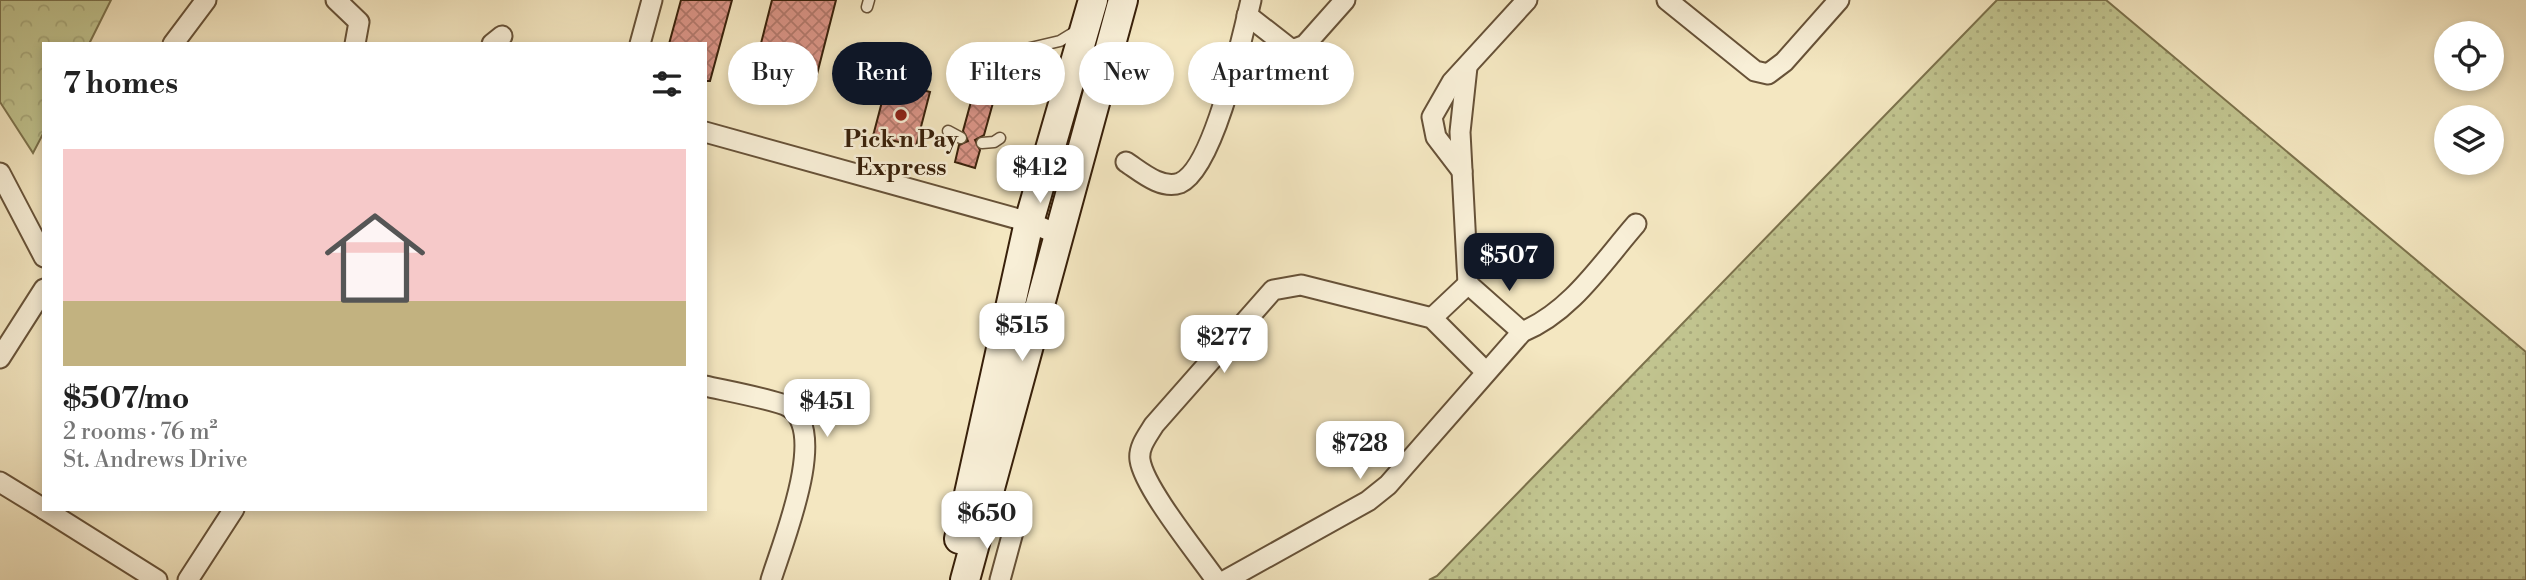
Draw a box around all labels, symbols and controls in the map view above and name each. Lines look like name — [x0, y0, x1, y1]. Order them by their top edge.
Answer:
map controls — [2434, 21, 2504, 175]
button: locate — [2434, 21, 2504, 91]
chip: Buy — [728, 42, 818, 105]
chip: Rent — [832, 42, 932, 105]
chip: Filters — [946, 42, 1065, 105]
chip: New — [1079, 42, 1174, 105]
chip: Apartment — [1188, 42, 1354, 105]
text: 7 homes — [63, 65, 178, 103]
icon: filters — [648, 65, 686, 103]
button: layers — [2434, 105, 2504, 175]
marker: Pick n Pay Express — [893, 107, 909, 123]
place label: Pick n Pay Express — [844, 125, 959, 183]
pin: $412 — [999, 146, 1081, 205]
text: $412 — [1013, 154, 1067, 182]
icon: home — [312, 195, 438, 321]
pin: $507 — [1468, 233, 1550, 293]
text: $507 — [1480, 242, 1538, 270]
pin: $515 — [981, 304, 1063, 363]
text: $515 — [995, 312, 1049, 340]
pin: $277 — [1183, 316, 1265, 375]
text: $277 — [1197, 324, 1251, 352]
text: $507/mo — [63, 380, 189, 418]
pin: $451 — [786, 380, 868, 439]
text: $451 — [800, 388, 854, 416]
text: 2 rooms · 76 m² — [63, 418, 218, 446]
pin: $728 — [1319, 421, 1401, 481]
text: $728 — [1332, 430, 1388, 458]
text: St. Andrews Drive — [63, 446, 248, 474]
pin: $650 — [946, 491, 1028, 551]
text: $650 — [957, 500, 1017, 528]

